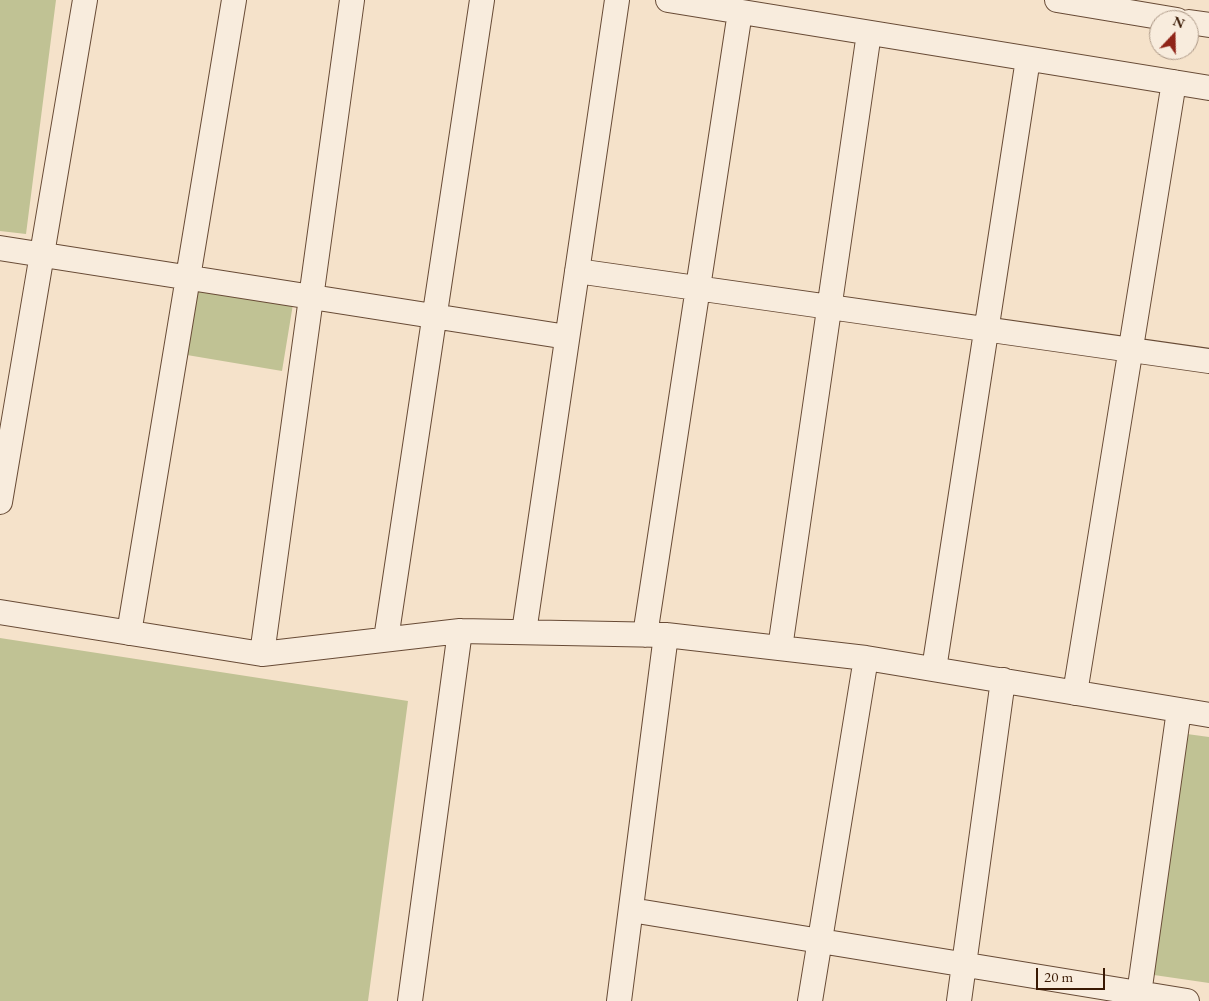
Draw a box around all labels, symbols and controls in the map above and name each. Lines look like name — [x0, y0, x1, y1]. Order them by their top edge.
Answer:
north arrow — [1149, 10, 1199, 60]
text: N — [1170, 11, 1188, 32]
scale bar — [1039, 958, 1108, 990]
text: 20 m — [1044, 967, 1073, 986]

